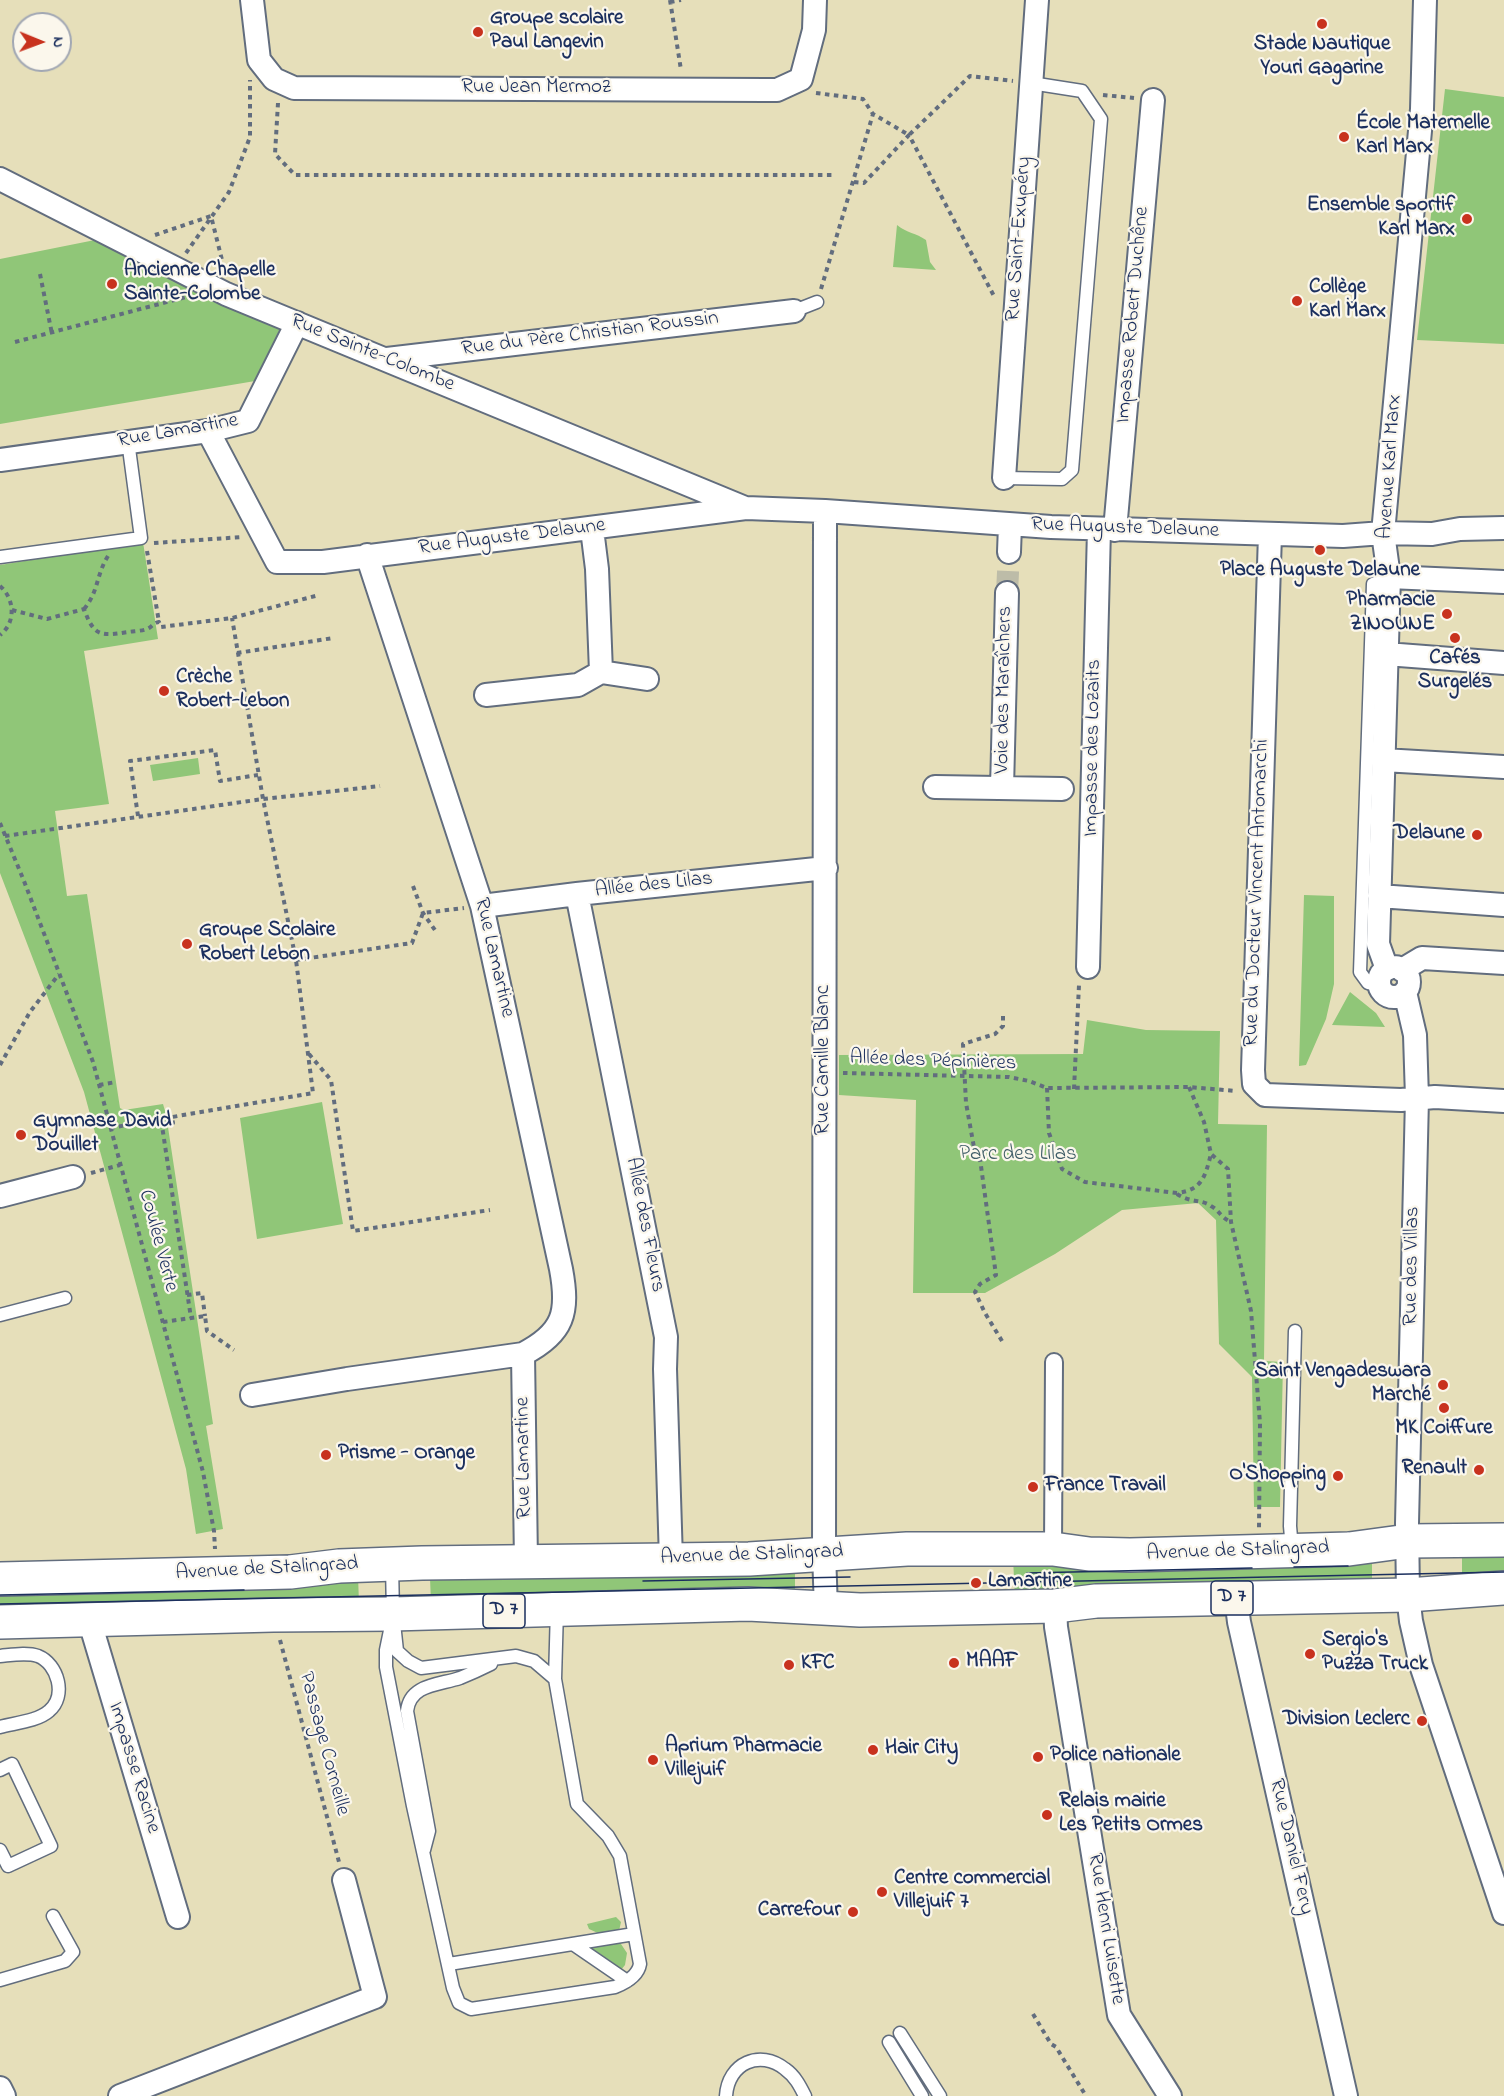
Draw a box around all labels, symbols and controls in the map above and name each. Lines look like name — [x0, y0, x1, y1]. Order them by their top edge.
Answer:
place label: Groupe scolaire Paul Langevin — [490, 7, 623, 57]
north arrow — [12, 12, 72, 72]
marker: Stade Nautique Youri Gagarine — [1315, 17, 1329, 31]
marker: Groupe scolaire Paul Langevin — [471, 25, 485, 39]
place label: Stade Nautique Youri Gagarine — [1254, 33, 1390, 83]
text: N — [46, 37, 70, 48]
street label: Rue Jean Mermoz — [461, 76, 611, 102]
place label: École Maternelle Karl Marx — [1356, 112, 1490, 162]
marker: École Maternelle Karl Marx — [1337, 130, 1351, 144]
street label: Rue Saint-Exupéry — [1002, 156, 1038, 322]
place label: Ensemble sportif Karl Marx — [1307, 194, 1455, 244]
street label: Impasse Robert Duchêne — [1112, 206, 1156, 424]
marker: Ensemble sportif Karl Marx — [1460, 212, 1474, 226]
place label: Ancienne Chapelle Sainte-Colombe — [124, 259, 275, 309]
place label: Collège Karl Marx — [1309, 276, 1386, 326]
marker: Ancienne Chapelle Sainte-Colombe — [105, 277, 119, 291]
marker: Collège Karl Marx — [1290, 294, 1304, 308]
street label: Rue du Père Christian Roussin — [460, 307, 720, 363]
street label: Rue Sainte-Colombe — [286, 310, 458, 398]
street label: Avenue Karl Marx — [1373, 394, 1409, 540]
street label: Rue Lamartine — [116, 409, 240, 455]
street label: Rue Auguste Delaune — [1030, 513, 1220, 545]
street label: Rue Auguste Delaune — [417, 514, 607, 562]
marker: Place Auguste Delaune — [1313, 543, 1327, 557]
place label: Place Auguste Delaune — [1220, 559, 1420, 585]
place label: Pharmacie ZINOUNE — [1346, 589, 1435, 639]
street label: Voie des Maraîchers — [991, 606, 1019, 774]
marker: Pharmacie ZINOUNE — [1440, 607, 1454, 621]
marker: Cafés Surgelés — [1448, 631, 1462, 645]
place label: Cafés Surgelés — [1418, 647, 1492, 697]
street label: Impasse des Lozaits — [1080, 659, 1108, 837]
place label: Crèche Robert-Lebon — [176, 666, 289, 716]
marker: Crèche Robert-Lebon — [157, 684, 171, 698]
street label: Rue du Docteur Vincent Antomarchi — [1240, 739, 1276, 1047]
place label: Delaune — [1394, 822, 1465, 848]
marker: Delaune — [1470, 828, 1484, 842]
street label: Allée des Lilas — [594, 867, 714, 905]
street label: Rue Lamartine — [467, 896, 519, 1020]
place label: Groupe Scolaire Robert Lebon — [199, 919, 335, 969]
marker: Groupe Scolaire Robert Lebon — [180, 937, 194, 951]
street label: Rue Camille Blanc — [812, 985, 838, 1135]
street label: Allée des Pépinières — [849, 1046, 1017, 1078]
place label: Gymnase David Douillet — [33, 1110, 172, 1160]
marker: Gymnase David Douillet — [14, 1128, 28, 1142]
park label: Parc des Lilas — [959, 1143, 1077, 1169]
street label: Allée des Fleurs — [619, 1155, 669, 1295]
street label: Coulée Verte — [131, 1187, 183, 1295]
street label: Rue des Villas — [1399, 1206, 1427, 1326]
place label: Saint Vengadeswara Marché — [1254, 1360, 1431, 1410]
marker: Saint Vengadeswara Marché — [1436, 1378, 1450, 1392]
street label: Rue Lamartine — [511, 1397, 539, 1519]
marker: MK Coiffure — [1437, 1401, 1451, 1415]
place label: MK Coiffure — [1395, 1417, 1493, 1443]
place label: Prisme - Orange — [338, 1442, 475, 1468]
marker: Prisme - Orange — [319, 1448, 333, 1462]
place label: Renault — [1402, 1457, 1467, 1483]
place label: O'Shopping — [1229, 1463, 1326, 1489]
marker: Renault — [1472, 1463, 1486, 1477]
marker: O'Shopping — [1331, 1469, 1345, 1483]
place label: France Travail — [1045, 1474, 1166, 1500]
marker: France Travail — [1026, 1480, 1040, 1494]
street label: Avenue de Stalingrad — [1146, 1536, 1330, 1568]
street label: Avenue de Stalingrad — [660, 1540, 844, 1572]
street label: Avenue de Stalingrad — [175, 1553, 359, 1587]
place label: Lamartine — [988, 1570, 1072, 1596]
marker: Lamartine — [969, 1576, 983, 1590]
road number: D 7 — [1211, 1581, 1253, 1615]
road number: D 7 — [483, 1594, 525, 1628]
place label: Sergio's Puzza Truck — [1322, 1629, 1428, 1679]
marker: Sergio's Puzza Truck — [1303, 1647, 1317, 1661]
place label: MAAF — [966, 1650, 1018, 1676]
place label: KFC — [801, 1652, 835, 1678]
marker: MAAF — [947, 1656, 961, 1670]
marker: KFC — [782, 1658, 796, 1672]
street label: Passage Corneille — [292, 1669, 354, 1819]
street label: Impasse Racine — [101, 1699, 165, 1837]
place label: Division Leclerc — [1283, 1708, 1410, 1734]
marker: Division Leclerc — [1415, 1714, 1429, 1728]
place label: Aprium Pharmacie Villejuif — [665, 1735, 822, 1785]
place label: Hair City — [885, 1737, 958, 1763]
marker: Hair City — [866, 1743, 880, 1757]
place label: Police nationale — [1050, 1744, 1181, 1770]
marker: Police nationale — [1031, 1750, 1045, 1764]
marker: Aprium Pharmacie Villejuif — [646, 1753, 660, 1767]
street label: Rue Daniel Fery — [1262, 1777, 1318, 1917]
place label: Relais mairie Les Petits Ormes — [1059, 1790, 1203, 1840]
marker: Relais mairie Les Petits Ormes — [1040, 1808, 1054, 1822]
street label: Rue Henri Luisette — [1081, 1852, 1129, 2006]
place label: Centre commercial Villejuif 7 — [894, 1867, 1050, 1917]
marker: Centre commercial Villejuif 7 — [875, 1885, 889, 1899]
place label: Carrefour — [758, 1899, 841, 1925]
marker: Carrefour — [846, 1905, 860, 1919]

